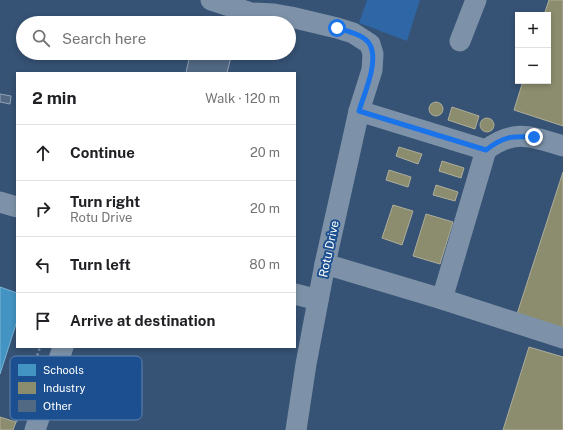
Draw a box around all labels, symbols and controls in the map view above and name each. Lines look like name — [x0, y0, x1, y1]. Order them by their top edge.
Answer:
map controls — [515, 12, 551, 84]
button: + — [515, 12, 551, 48]
search box — [16, 16, 296, 60]
route start — [328, 19, 346, 37]
icon: search — [30, 27, 52, 49]
text: Search here — [62, 30, 146, 47]
button: − — [515, 48, 551, 84]
text: 2 min — [32, 88, 77, 108]
text: Walk · 120 m — [205, 91, 280, 106]
route end — [525, 128, 543, 146]
icon: ahead — [32, 142, 54, 164]
text: Continue — [70, 144, 135, 161]
text: 20 m — [250, 145, 280, 160]
text: Turn right — [70, 193, 140, 210]
icon: right — [32, 198, 54, 220]
text: 20 m — [250, 201, 280, 216]
text: Rotu Drive — [70, 210, 132, 225]
street label: Rotu Drive — [316, 219, 342, 279]
icon: left — [32, 254, 54, 276]
text: Turn left — [70, 256, 131, 273]
text: 80 m — [249, 257, 280, 272]
icon: arrive — [32, 310, 54, 332]
text: Arrive at destination — [70, 312, 215, 329]
legend — [10, 356, 142, 420]
text: Schools — [43, 364, 84, 376]
text: Industry — [43, 382, 86, 394]
text: Other — [43, 400, 72, 412]

